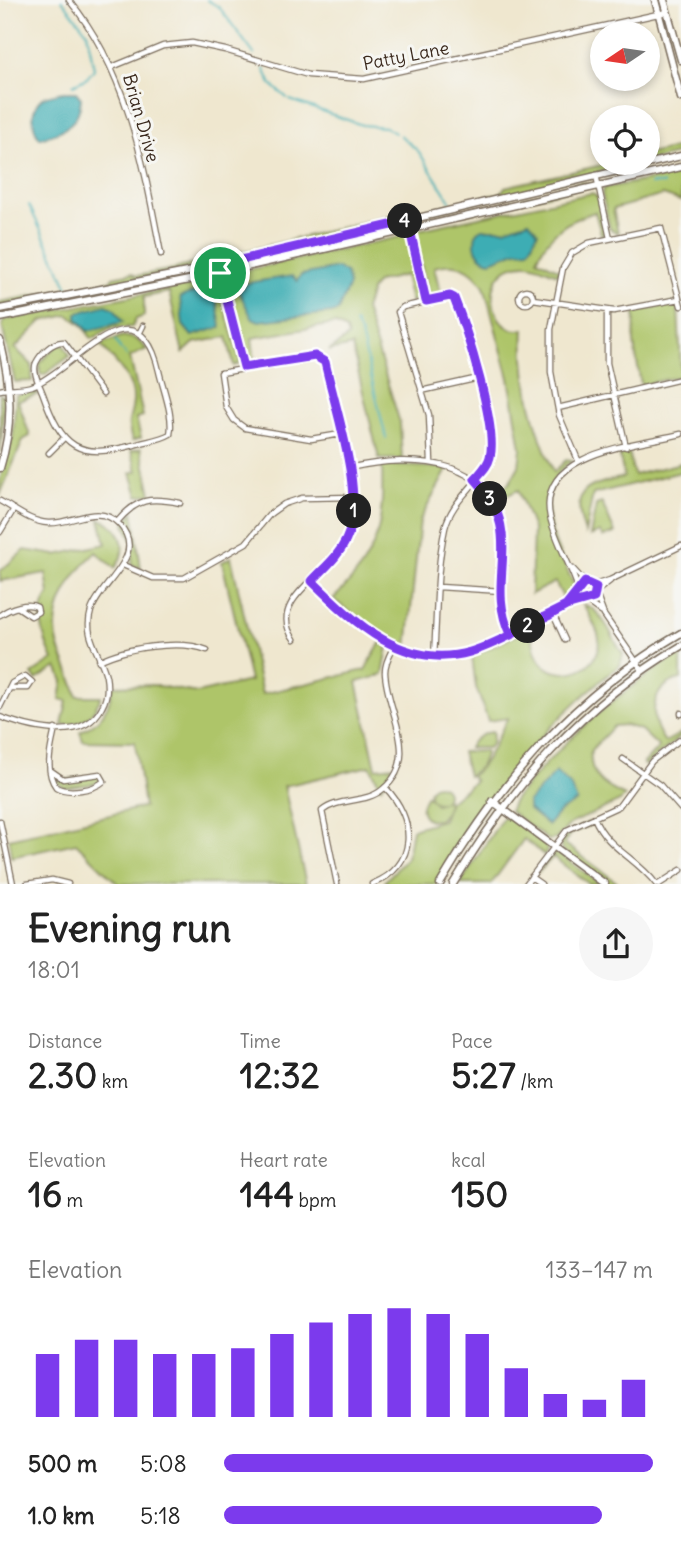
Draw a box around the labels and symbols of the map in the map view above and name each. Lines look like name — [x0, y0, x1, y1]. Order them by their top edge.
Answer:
north arrow — [590, 21, 660, 91]
street label: Patty Lane — [361, 36, 451, 75]
street label: Brian Drive — [118, 71, 165, 165]
pin: 4 — [388, 204, 422, 238]
pin — [190, 243, 250, 303]
pin: 3 — [472, 482, 508, 516]
pin: 1 — [336, 494, 372, 528]
pin: 2 — [510, 608, 546, 644]

